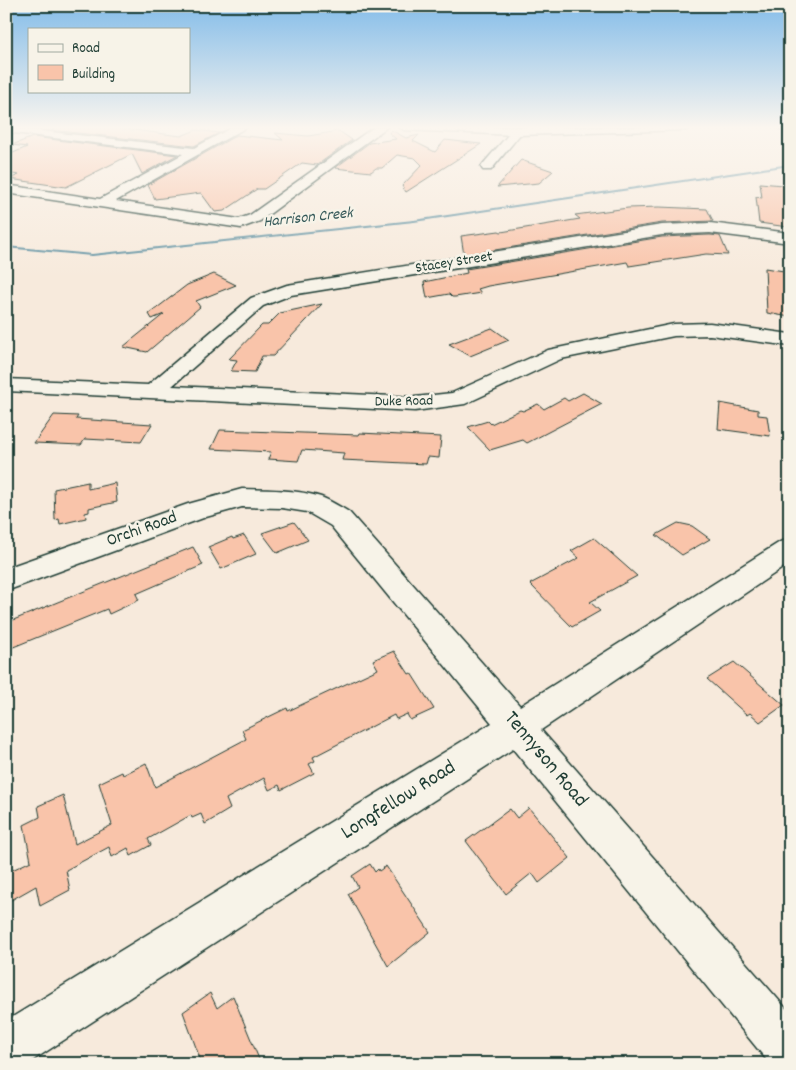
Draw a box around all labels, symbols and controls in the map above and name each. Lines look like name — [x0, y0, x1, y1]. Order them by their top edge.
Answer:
legend — [28, 28, 190, 92]
text: Road — [72, 38, 100, 60]
text: Building — [72, 64, 115, 86]
water label: Harrison Creek — [262, 202, 355, 234]
street label: Stacey Street — [414, 246, 495, 280]
street label: Duke Road — [375, 390, 433, 414]
street label: Orchi Road — [103, 506, 181, 554]
street label: Tennyson Road — [496, 705, 594, 815]
street label: Longfellow Road — [336, 754, 462, 848]

